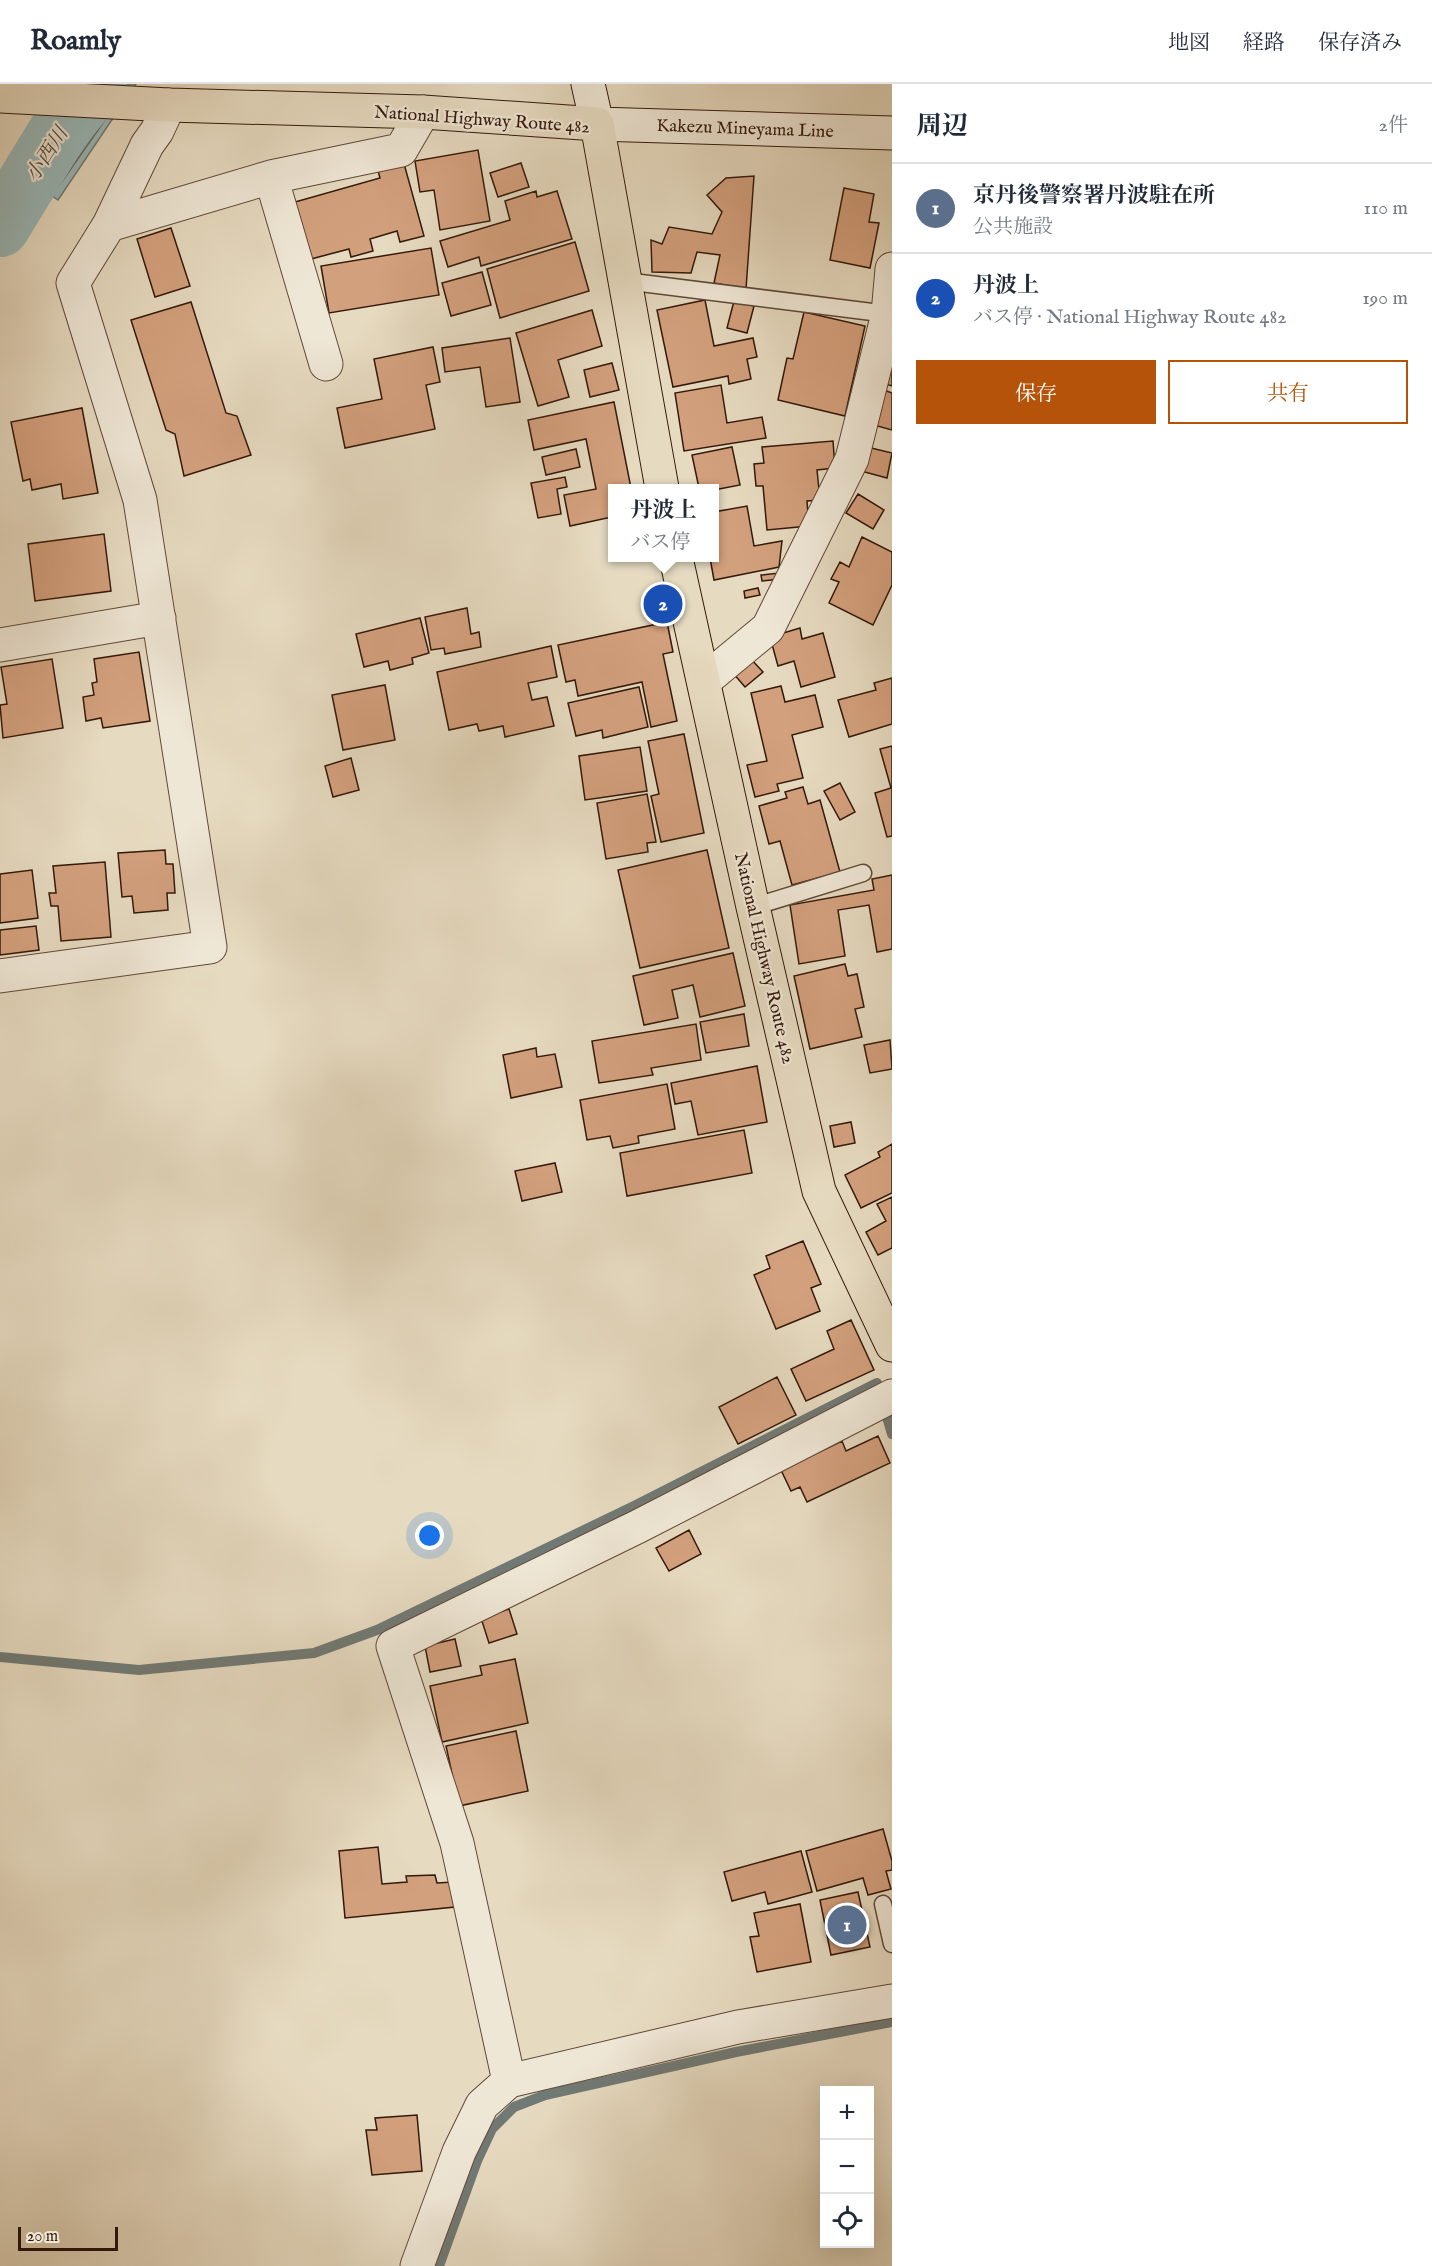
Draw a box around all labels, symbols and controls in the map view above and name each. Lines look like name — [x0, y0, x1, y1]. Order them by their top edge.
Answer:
text: Roamly — [30, 24, 121, 59]
text: 地図 — [1168, 30, 1210, 57]
text: 経路 — [1243, 30, 1285, 57]
text: 保存済み — [1318, 30, 1402, 57]
street label: National Highway Route 482 — [373, 101, 591, 140]
text: 周辺 — [916, 110, 968, 143]
text: 2件 — [1379, 113, 1408, 138]
street label: Kakezu Mineyama Line — [656, 115, 834, 144]
water label: 小西川 — [20, 121, 75, 187]
text: 京丹後警察署丹波駐在所 — [973, 182, 1215, 210]
text: 1 — [932, 196, 939, 221]
text: 110 m — [1364, 196, 1408, 221]
text: 公共施設 — [973, 215, 1053, 240]
text: 丹波上 — [973, 272, 1039, 300]
text: 2 — [931, 286, 940, 311]
text: 190 m — [1362, 286, 1408, 311]
text: バス停 · National Highway Route 482 — [973, 305, 1287, 330]
button: 保存 — [916, 360, 1156, 424]
button: 共有 — [1168, 360, 1408, 424]
popup — [608, 484, 719, 562]
text: 丹波上 — [630, 497, 697, 525]
text: バス停 — [630, 530, 690, 555]
pin: 2 — [644, 582, 682, 626]
street label: National Highway Route 482 — [728, 850, 799, 1066]
your location — [415, 1521, 444, 1550]
pin: 1 — [828, 1902, 866, 1948]
map controls — [820, 2086, 874, 2248]
button: + — [820, 2086, 874, 2140]
button: − — [820, 2140, 874, 2194]
button: locate — [820, 2194, 874, 2248]
scale bar — [18, 2224, 118, 2252]
text: 20 m — [27, 2227, 58, 2247]

